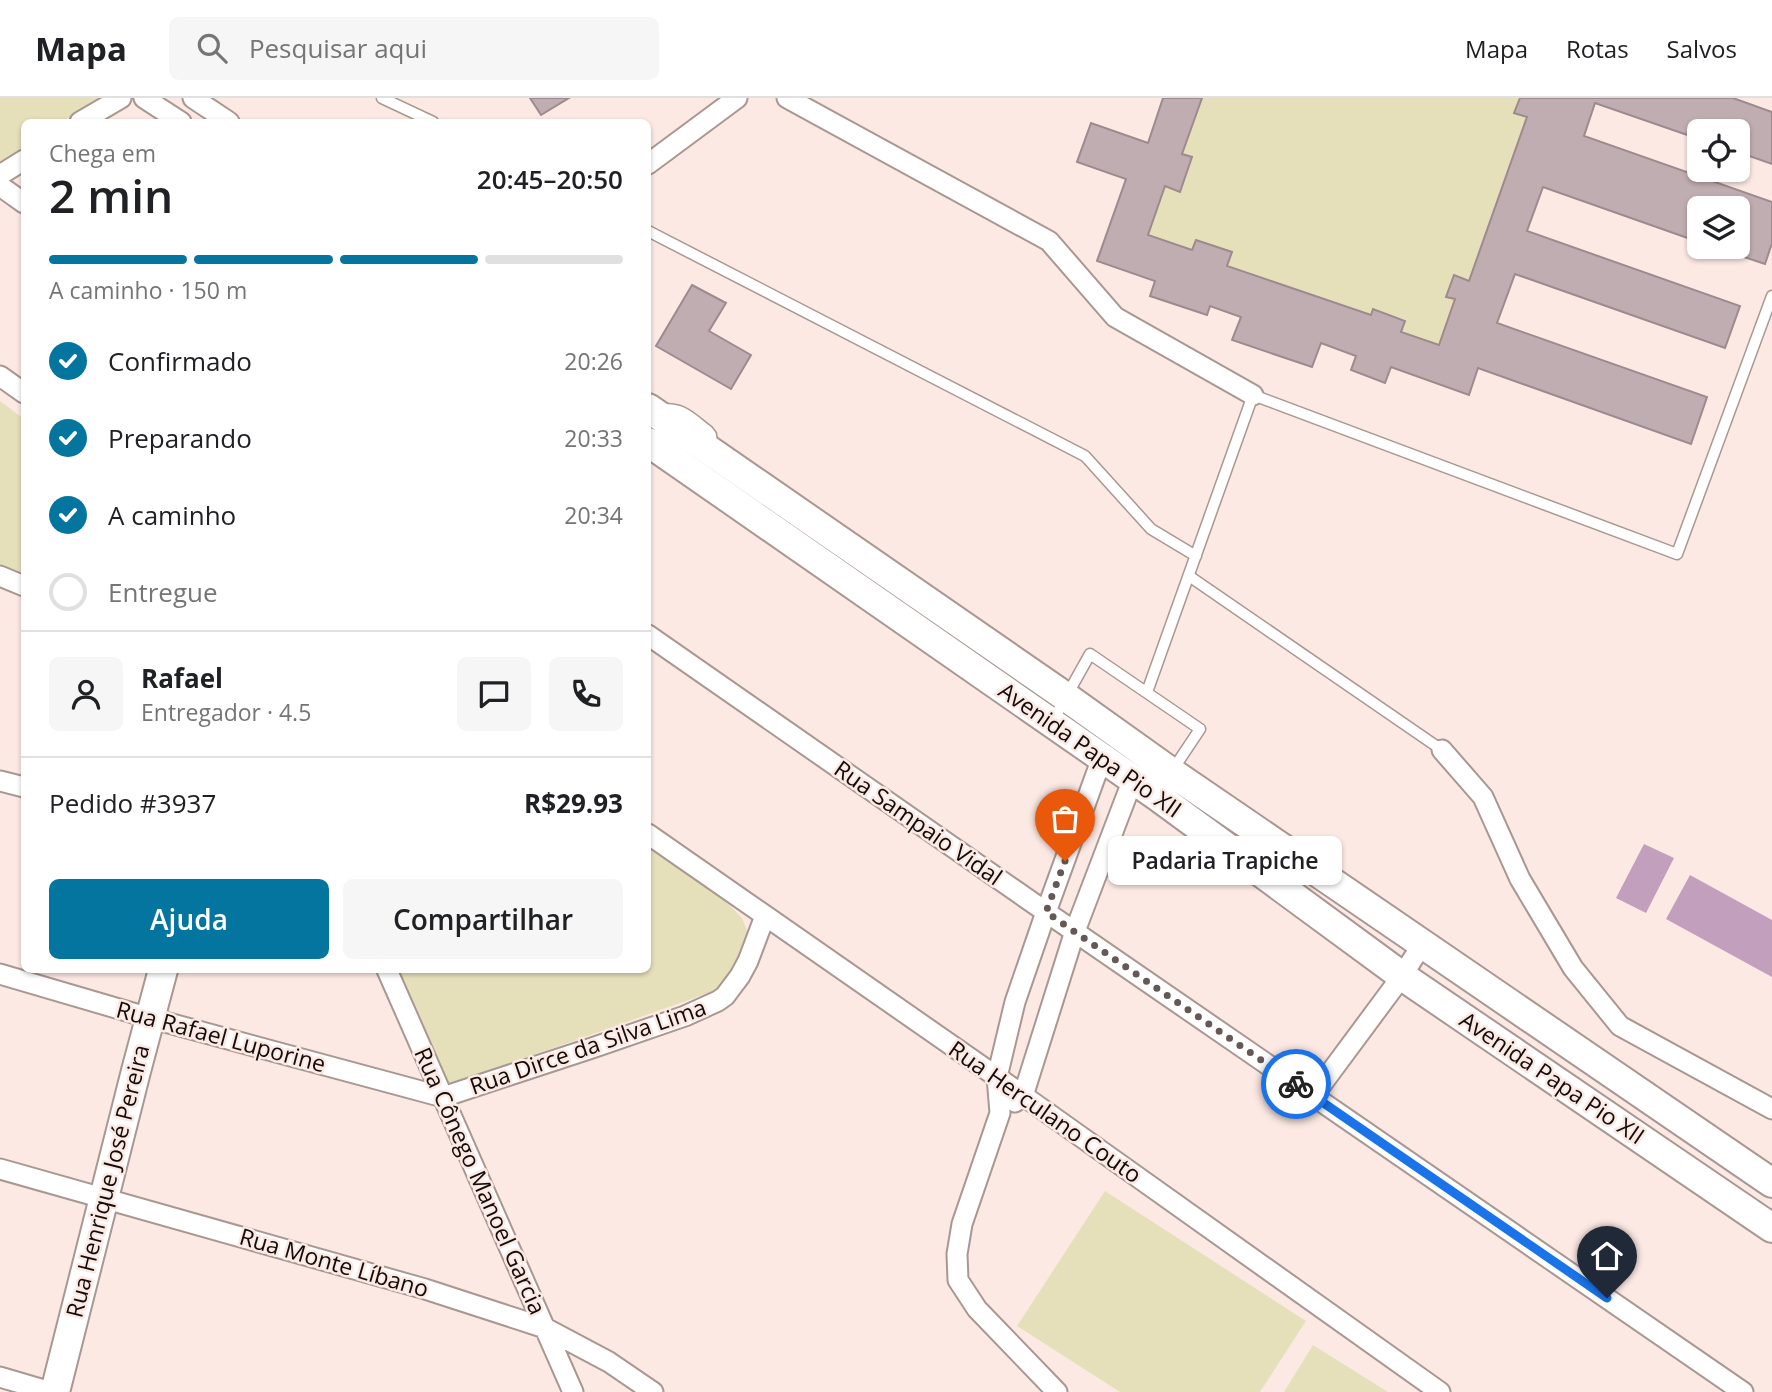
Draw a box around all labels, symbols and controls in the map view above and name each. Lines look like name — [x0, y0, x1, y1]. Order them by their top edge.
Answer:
search box — [169, 17, 659, 80]
text: Mapa — [35, 26, 127, 71]
icon: search — [193, 29, 231, 67]
text: Pesquisar aqui — [249, 30, 427, 66]
text: Mapa — [1465, 32, 1528, 65]
text: Rotas — [1566, 32, 1629, 65]
text: Salvos — [1667, 32, 1737, 65]
map controls — [1687, 119, 1750, 259]
button: locate — [1687, 119, 1750, 182]
text: Chega em — [49, 137, 156, 169]
text: 20:45–20:50 — [477, 161, 623, 197]
text: 2 min — [49, 164, 173, 226]
button: layers — [1687, 196, 1750, 259]
text: A caminho · 150 m — [49, 274, 247, 306]
icon: check — [49, 342, 87, 380]
text: Confirmado — [108, 343, 252, 379]
text: 20:26 — [564, 345, 623, 377]
icon: check — [49, 419, 87, 457]
text: Preparando — [108, 420, 252, 456]
text: 20:33 — [564, 422, 623, 454]
icon: check — [49, 496, 87, 534]
text: A caminho — [108, 497, 236, 533]
text: 20:34 — [564, 499, 623, 531]
text: Entregue — [108, 574, 218, 610]
button: person — [49, 657, 123, 731]
button: chat — [457, 657, 531, 731]
button: phone — [549, 657, 623, 731]
text: Rafael — [141, 660, 223, 696]
street label: Avenida Papa Pio XII — [993, 674, 1189, 824]
text: Entregador · 4.5 — [141, 696, 311, 728]
street label: Rua Sampaio Vidal — [828, 752, 1009, 892]
text: Pedido #3937 — [49, 785, 216, 821]
text: R$29.93 — [524, 785, 623, 821]
pin — [1035, 789, 1095, 861]
icon: bag — [1046, 800, 1084, 838]
callout: Padaria Trapiche — [1107, 836, 1342, 886]
text: Padaria Trapiche — [1131, 844, 1319, 876]
button: Ajuda — [49, 879, 329, 959]
button: Compartilhar — [343, 879, 623, 959]
street label: Rua Dirce da Silva Lima — [465, 991, 710, 1102]
street label: Rua Rafael Luporine — [113, 993, 329, 1079]
street label: Avenida Papa Pio XII — [1454, 1003, 1651, 1151]
street label: Rua Herculano Couto — [943, 1033, 1148, 1190]
street label: Rua Henrique José Pereira — [58, 1041, 156, 1321]
street label: Rua Cônego Manoel Garcia — [407, 1042, 554, 1319]
courier — [1261, 1049, 1331, 1119]
icon: bike — [1277, 1065, 1315, 1103]
street label: Rua Monte Líbano — [236, 1220, 433, 1304]
pin — [1577, 1226, 1637, 1298]
icon: home — [1588, 1237, 1626, 1275]

